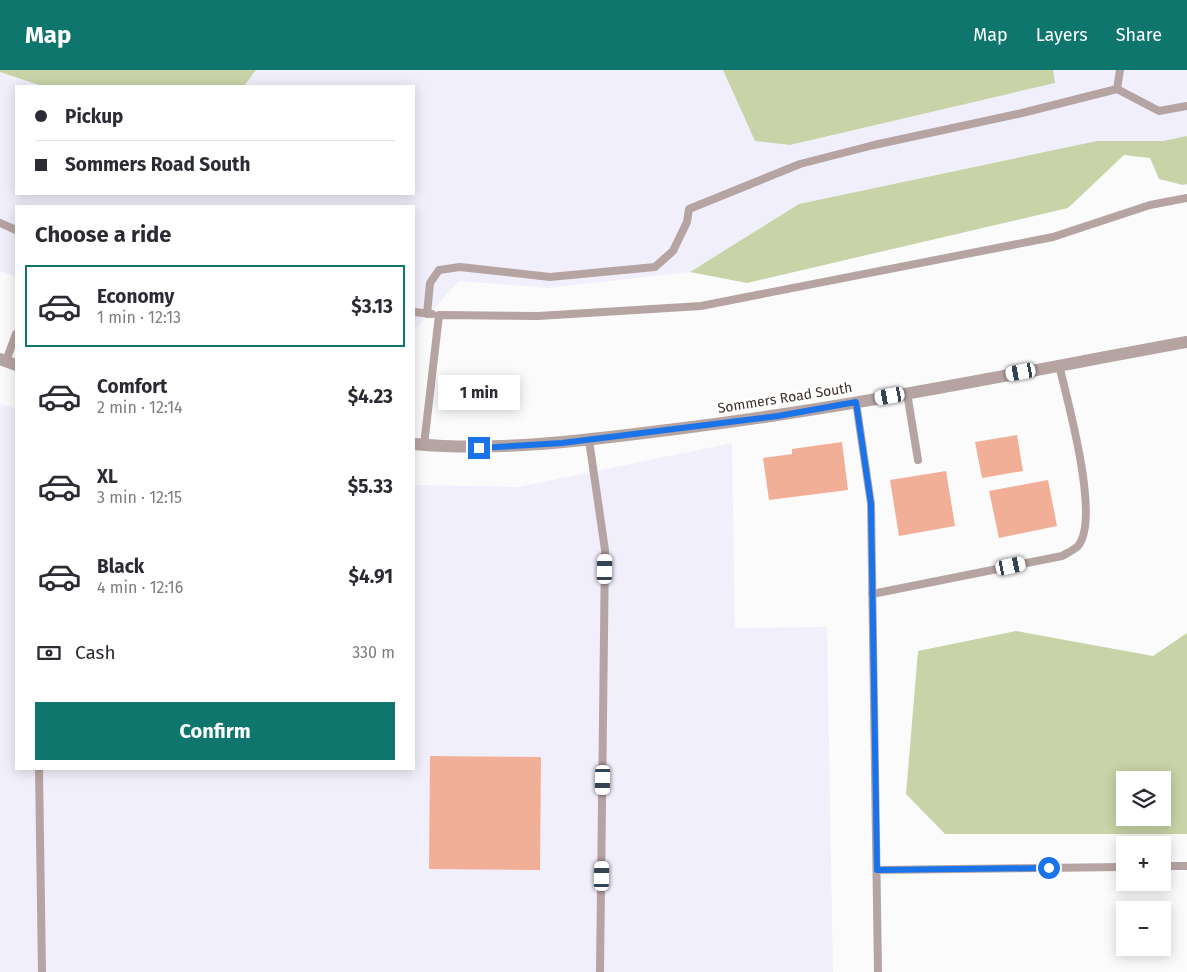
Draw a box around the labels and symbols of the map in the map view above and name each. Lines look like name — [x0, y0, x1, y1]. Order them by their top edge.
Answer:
car — [1004, 362, 1037, 382]
callout: 1 min — [438, 376, 520, 410]
street label: Sommers Road South — [716, 379, 854, 417]
car — [873, 386, 906, 406]
route end — [468, 437, 490, 459]
car — [597, 554, 612, 584]
car — [994, 556, 1027, 576]
car — [595, 765, 610, 795]
route start — [1038, 857, 1060, 879]
car — [594, 861, 609, 891]

